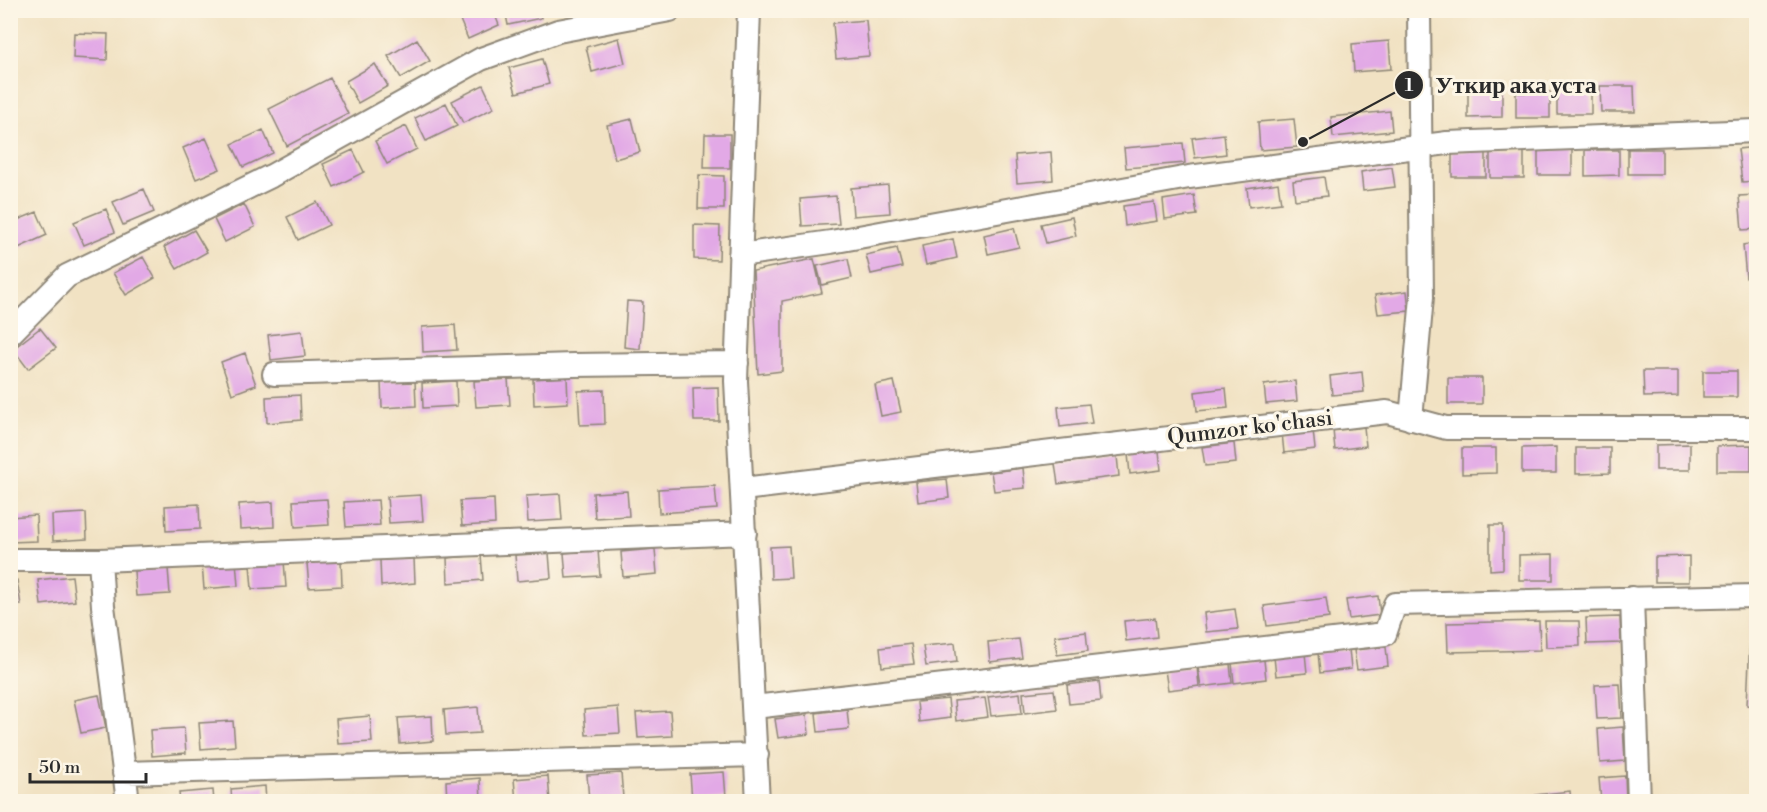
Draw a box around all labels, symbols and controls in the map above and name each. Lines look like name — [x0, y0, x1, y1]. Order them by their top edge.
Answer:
callout: Уткир ака уста — [1394, 64, 1609, 106]
text: Уткир ака уста — [1435, 71, 1597, 101]
text: 1 — [1405, 74, 1414, 97]
street label: Qumzor ko'chasi — [1166, 404, 1334, 452]
scale bar — [30, 746, 146, 784]
text: 50 m — [39, 756, 81, 779]

